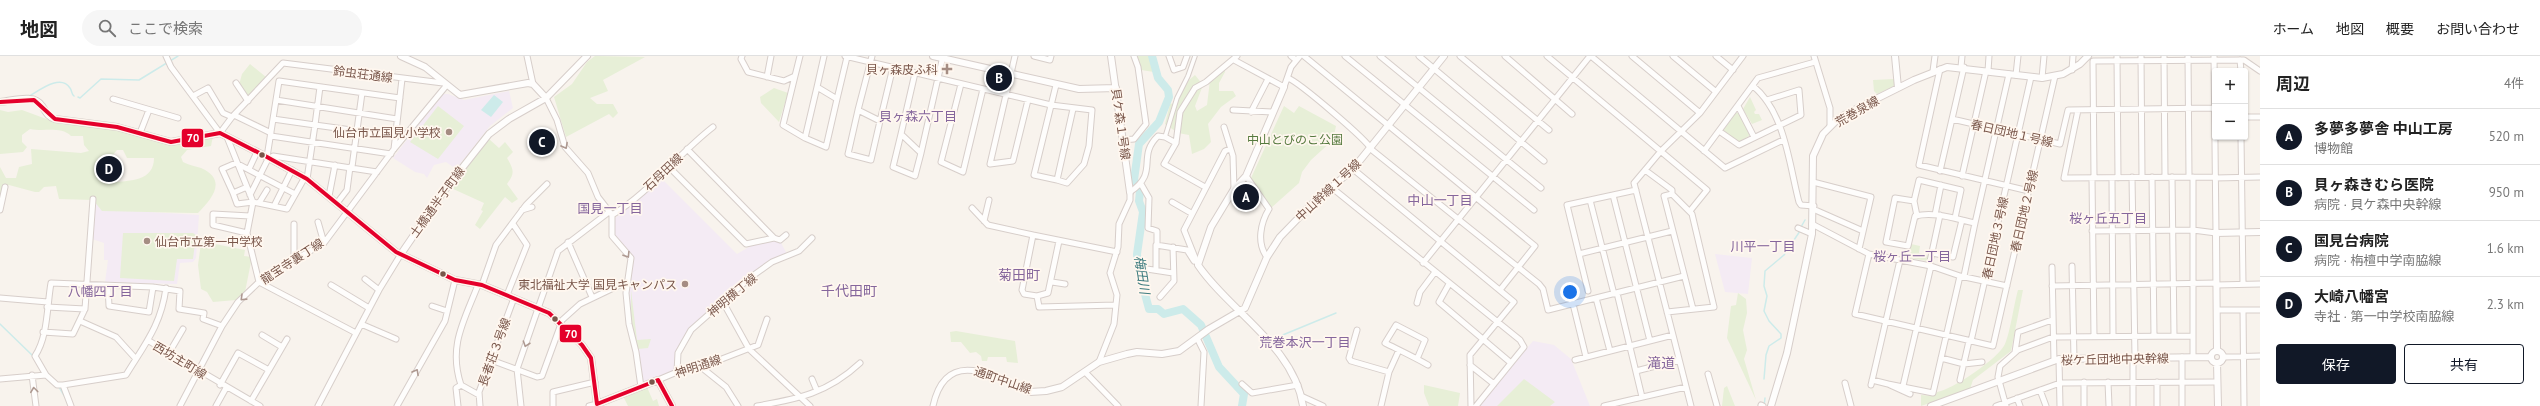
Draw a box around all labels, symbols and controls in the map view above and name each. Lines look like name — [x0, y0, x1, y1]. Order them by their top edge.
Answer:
search box — [82, 10, 362, 46]
text: 地図 — [20, 17, 58, 41]
icon: search — [96, 17, 118, 39]
text: ここで検索 — [128, 19, 203, 38]
text: ホーム — [2272, 20, 2314, 38]
text: 地図 — [2336, 20, 2364, 38]
text: 概要 — [2386, 20, 2414, 38]
text: お問い合わせ — [2436, 20, 2520, 38]
place label: 貝ヶ森皮ふ科 — [866, 62, 938, 77]
street label: 鈴虫荘通線 — [332, 63, 394, 85]
marker: 貝ヶ森皮ふ科 — [941, 63, 953, 75]
pin: B — [986, 63, 1012, 93]
map controls — [2212, 68, 2248, 140]
button: + — [2212, 68, 2248, 104]
text: 周辺 — [2276, 73, 2310, 95]
text: 4件 — [2504, 75, 2524, 92]
street label: 貝ケ森１号線 — [1109, 87, 1133, 161]
street label: 荒巻泉線 — [1832, 93, 1882, 129]
button: − — [2212, 104, 2248, 140]
district label: 貝ヶ森六丁目 — [879, 108, 957, 125]
street label: 春日団地１号線 — [1969, 116, 2055, 150]
text: 多夢多夢舎 中山工房 — [2314, 119, 2453, 138]
place label: 仙台市立国見小学校 — [333, 125, 441, 140]
marker: 仙台市立国見小学校 — [444, 127, 454, 137]
pin: C — [529, 127, 555, 157]
line badge: 70 — [181, 128, 204, 148]
text: A — [2285, 128, 2293, 145]
text: 520 m — [2489, 128, 2524, 145]
text: 70 — [187, 131, 199, 145]
park label: 中山とびのこ公園 — [1247, 132, 1343, 147]
text: 博物館 — [2314, 140, 2353, 157]
one-way arrow — [560, 142, 568, 149]
unlabelled marker — [257, 150, 267, 160]
street label: 石母田線 — [640, 150, 686, 194]
pin: D — [96, 154, 122, 184]
street label: 中山幹線１号線 — [1292, 156, 1364, 224]
street label: 土橋通半子町線 — [406, 164, 468, 240]
street label: 春日団地２号線 — [2007, 168, 2041, 254]
text: 貝ヶ森きむら医院 — [2314, 175, 2434, 194]
pin: A — [1233, 182, 1259, 212]
text: B — [2285, 184, 2293, 201]
text: 950 m — [2489, 184, 2524, 201]
district label: 中山一丁目 — [1407, 192, 1473, 209]
street label: 春日団地３号線 — [1979, 195, 2011, 281]
text: 病院 · 貝ケ森中央幹線 — [2314, 196, 2441, 213]
district label: 国見一丁目 — [577, 200, 643, 217]
district label: 桜ヶ丘五丁目 — [2069, 210, 2147, 227]
text: 国見台病院 — [2314, 231, 2389, 250]
place label: 仙台市立第一中学校 — [155, 234, 263, 249]
street label: 龍宝寺裏丁線 — [258, 235, 326, 287]
marker: 仙台市立第一中学校 — [142, 236, 152, 246]
district label: 川平一丁目 — [1730, 238, 1796, 255]
text: C — [2285, 240, 2293, 257]
text: 1.6 km — [2487, 240, 2524, 257]
district label: 桜ヶ丘一丁目 — [1873, 248, 1951, 265]
one-way arrow — [623, 251, 630, 258]
text: 病院 · 栴檀中学南脇線 — [2314, 252, 2441, 269]
water label: 梅田川 — [1131, 254, 1154, 298]
district label: 菊田町 — [998, 266, 1040, 284]
unlabelled marker — [438, 269, 448, 279]
street label: 神明横丁線 — [704, 270, 760, 320]
place label: 東北福祉大学 国見キャンパス — [518, 277, 677, 292]
marker: 東北福祉大学 国見キャンパス — [680, 279, 690, 289]
district label: 千代田町 — [821, 282, 877, 300]
your location — [1560, 282, 1580, 302]
district label: 八幡四丁目 — [67, 283, 133, 300]
text: 大崎八幡宮 — [2314, 287, 2389, 306]
one-way arrow — [240, 293, 248, 300]
text: D — [2285, 296, 2293, 313]
text: 2.3 km — [2487, 296, 2524, 313]
text: 寺社 · 第一中学校南脇線 — [2314, 308, 2454, 325]
unlabelled marker — [550, 314, 560, 324]
street label: 長者荘３号線 — [475, 316, 513, 388]
line badge: 70 — [559, 324, 582, 343]
text: 70 — [565, 327, 577, 341]
district label: 荒巻本沢一丁目 — [1259, 334, 1351, 351]
street label: 西坊主町線 — [150, 338, 210, 382]
one-way arrow — [522, 340, 531, 347]
button: 保存 — [2276, 344, 2396, 384]
button: 共有 — [2404, 344, 2524, 384]
street label: 神明通線 — [673, 351, 723, 381]
street label: 桜ケ丘団地中央幹線 — [2061, 351, 2169, 367]
district label: 滝道 — [1647, 354, 1675, 372]
street label: 通町中山線 — [972, 363, 1034, 397]
one-way arrow — [411, 369, 419, 376]
unlabelled marker — [647, 377, 657, 387]
one-way arrow — [30, 387, 39, 393]

